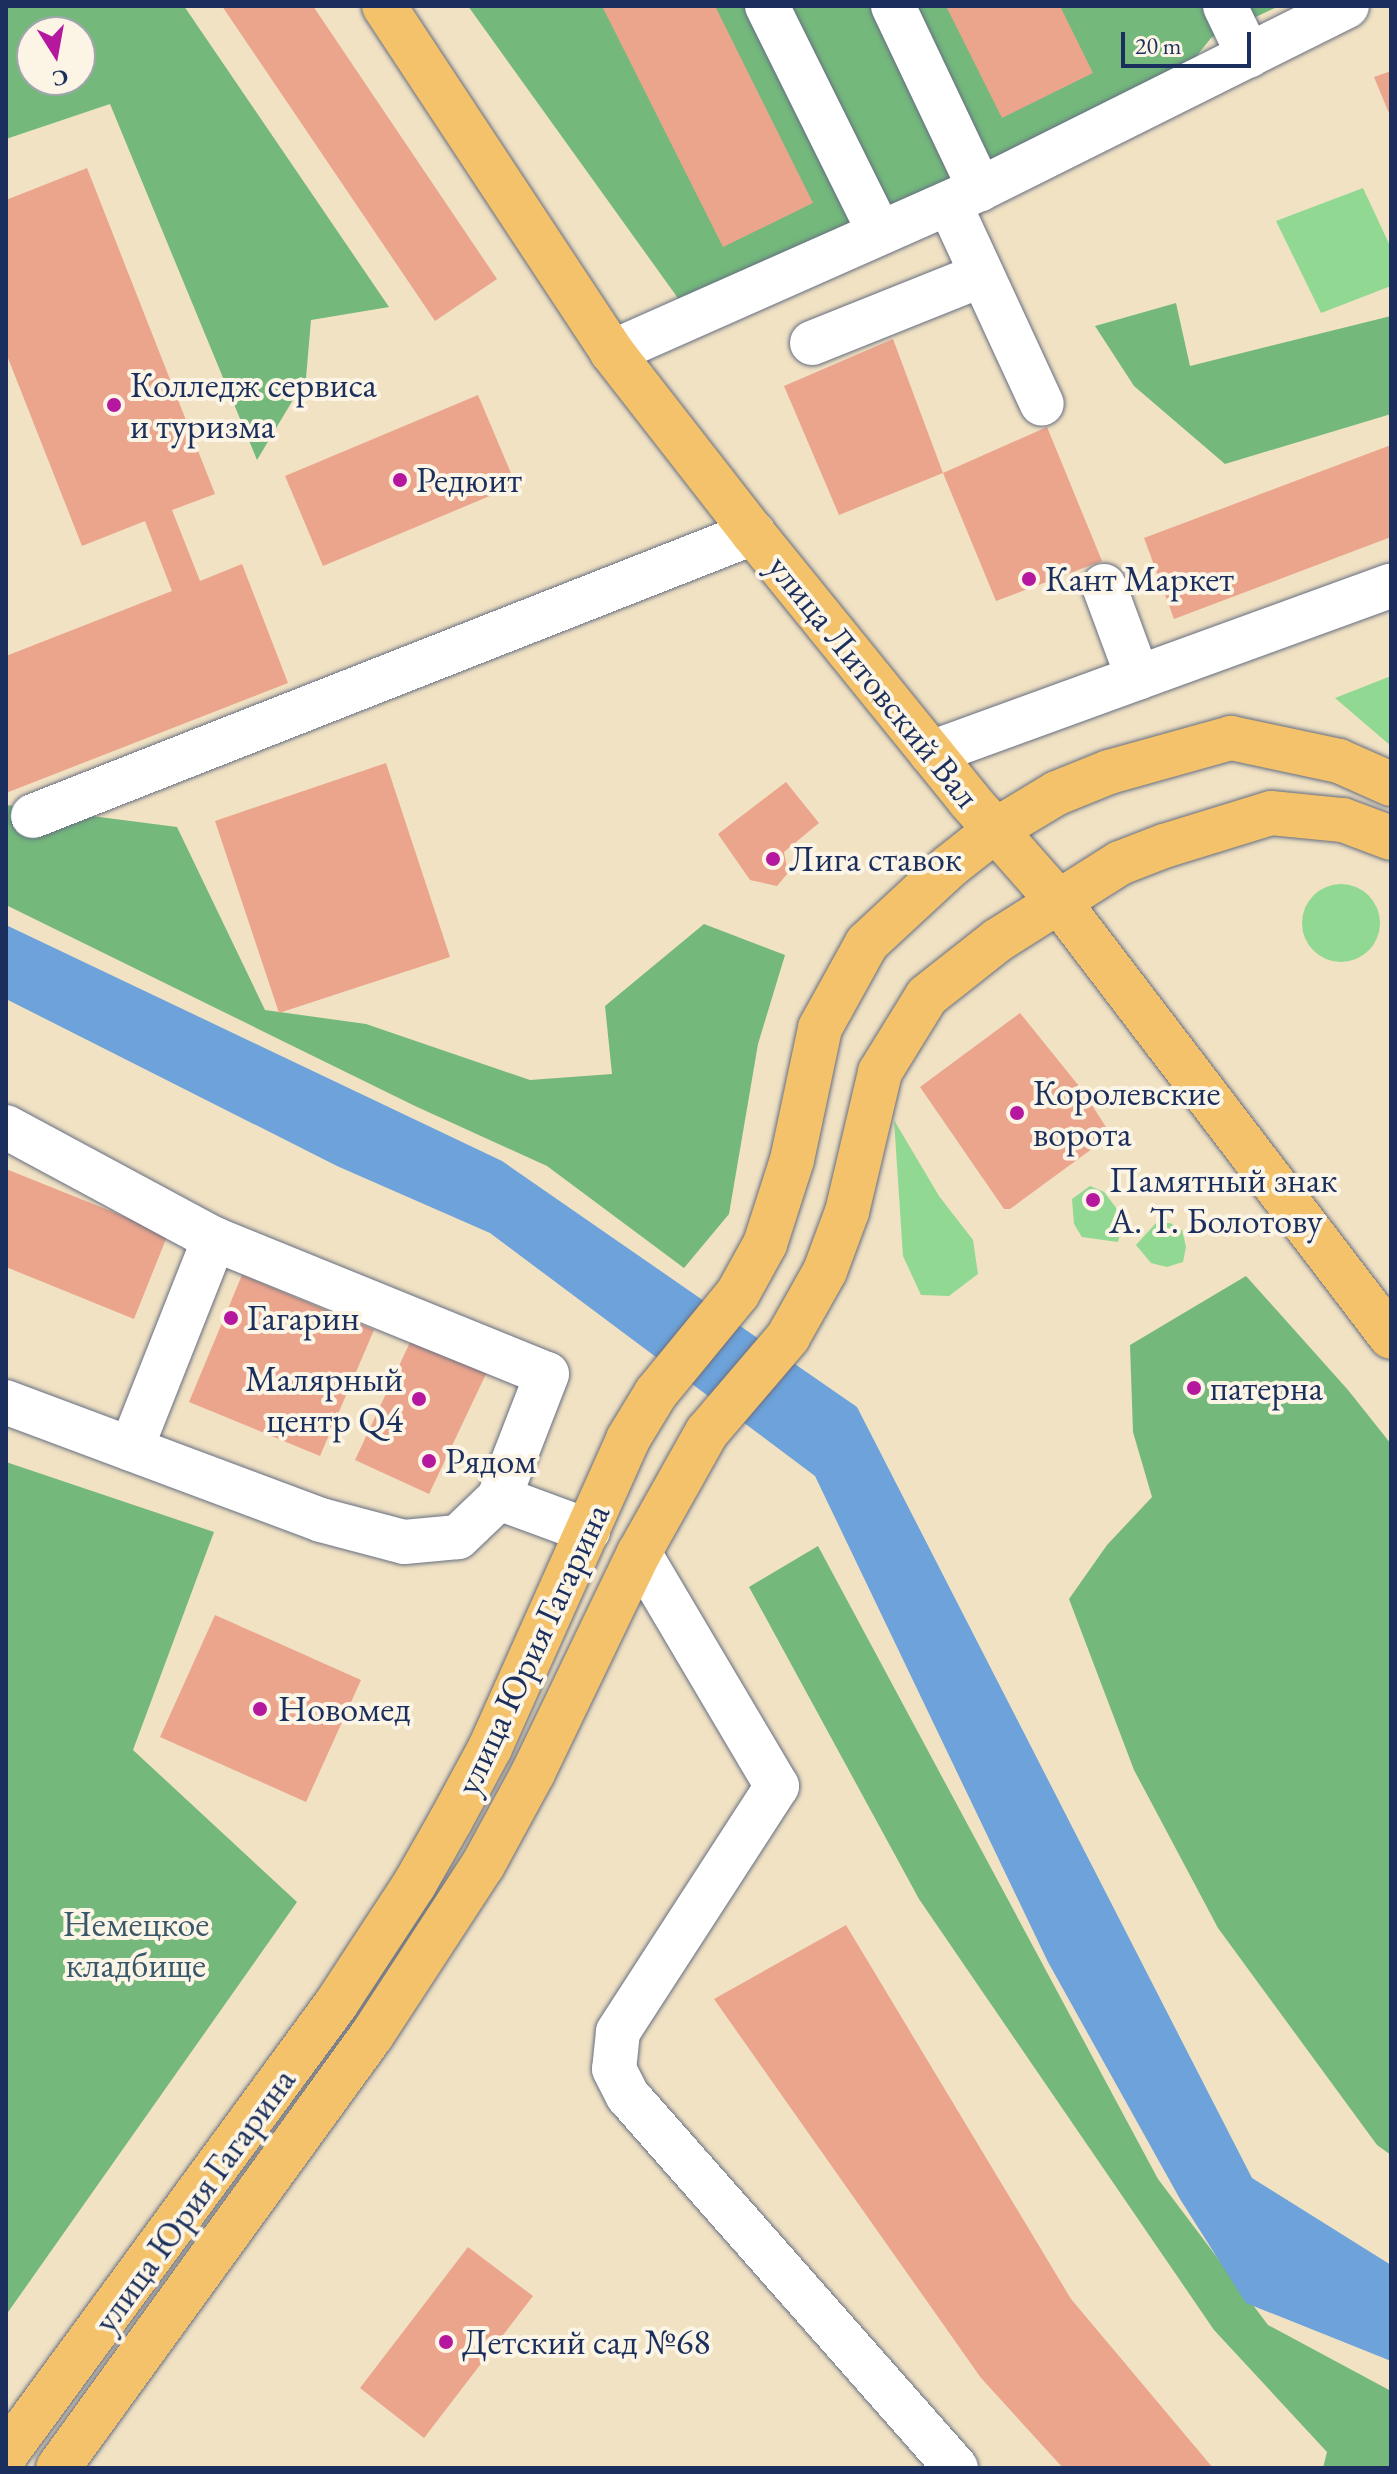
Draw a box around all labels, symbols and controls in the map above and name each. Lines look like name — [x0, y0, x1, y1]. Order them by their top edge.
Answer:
north arrow — [16, 16, 96, 96]
scale bar — [1125, 16, 1255, 66]
text: 20 m — [1135, 30, 1182, 61]
text: С — [50, 62, 71, 94]
place label: Колледж сервиса и туризма — [130, 362, 377, 447]
marker: Колледж сервиса и туризма — [105, 396, 123, 414]
place label: Редюит — [416, 458, 522, 502]
marker: Редюит — [391, 471, 409, 489]
street label: улица Литовский Вал — [759, 546, 989, 816]
place label: Кант Маркет — [1045, 557, 1234, 601]
marker: Кант Маркет — [1020, 570, 1038, 588]
place label: Лига ставок — [789, 837, 962, 881]
marker: Лига ставок — [764, 850, 782, 868]
place label: Королевские ворота — [1033, 1070, 1220, 1155]
marker: Королевские ворота — [1008, 1104, 1026, 1122]
place label: Памятный знак А. Т. Болотову — [1109, 1157, 1338, 1242]
marker: Памятный знак А. Т. Болотову — [1084, 1191, 1102, 1209]
place label: Гагарин — [247, 1296, 360, 1340]
marker: Гагарин — [222, 1309, 240, 1327]
place label: Малярный центр Q4 — [245, 1356, 403, 1441]
place label: патерна — [1210, 1366, 1323, 1410]
marker: патерна — [1185, 1379, 1203, 1397]
marker: Малярный центр Q4 — [410, 1390, 428, 1408]
place label: Рядом — [445, 1439, 536, 1483]
marker: Рядом — [420, 1452, 438, 1470]
street label: улица Юрия Гагарина — [446, 1497, 618, 1801]
place label: Новомед — [278, 1687, 411, 1731]
marker: Новомед — [249, 1698, 271, 1720]
park label: Немецкое кладбище — [63, 1901, 209, 1986]
street label: улица Юрия Гагарина — [84, 2059, 304, 2341]
place label: Детский сад №68 — [462, 2320, 711, 2364]
marker: Детский сад №68 — [437, 2333, 455, 2351]

